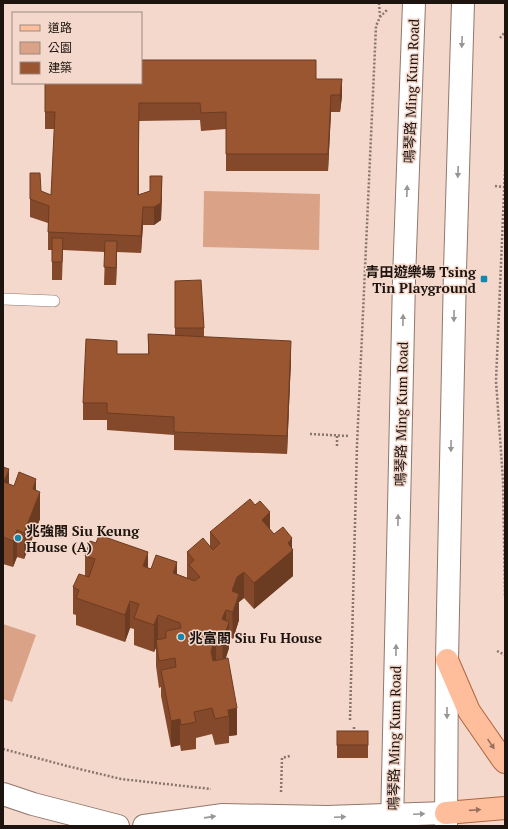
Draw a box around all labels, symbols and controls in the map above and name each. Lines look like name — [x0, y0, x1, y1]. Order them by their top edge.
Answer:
legend — [12, 12, 142, 84]
street label: 鳴琴路 Ming Kum Road — [399, 18, 423, 164]
text: 道路 — [48, 20, 72, 35]
one-way arrow — [459, 36, 465, 49]
text: 公園 — [48, 40, 72, 55]
text: 建築 — [48, 60, 72, 75]
one-way arrow — [455, 166, 461, 179]
one-way arrow — [404, 184, 410, 197]
place label: 青田遊樂場 Tsing Tin Playground — [365, 262, 477, 297]
marker: 青田遊樂場 Tsing Tin Playground — [479, 274, 489, 284]
one-way arrow — [451, 310, 457, 323]
one-way arrow — [400, 313, 406, 326]
street label: 鳴琴路 Ming Kum Road — [390, 341, 412, 486]
one-way arrow — [448, 440, 454, 453]
one-way arrow — [395, 513, 401, 526]
place label: 兆強閣 Siu Keung House (A) — [26, 521, 140, 556]
marker: 兆強閣 Siu Keung House (A) — [13, 533, 23, 543]
place label: 兆富閣 Siu Fu House — [189, 628, 322, 647]
marker: 兆富閣 Siu Fu House — [176, 632, 186, 642]
one-way arrow — [392, 644, 399, 656]
street label: 鳴琴路 Ming Kum Road — [383, 665, 405, 810]
one-way arrow — [444, 707, 450, 720]
one-way arrow — [487, 738, 495, 749]
one-way arrow — [469, 807, 481, 814]
one-way arrow — [413, 811, 426, 817]
one-way arrow — [204, 814, 216, 820]
one-way arrow — [334, 814, 347, 820]

